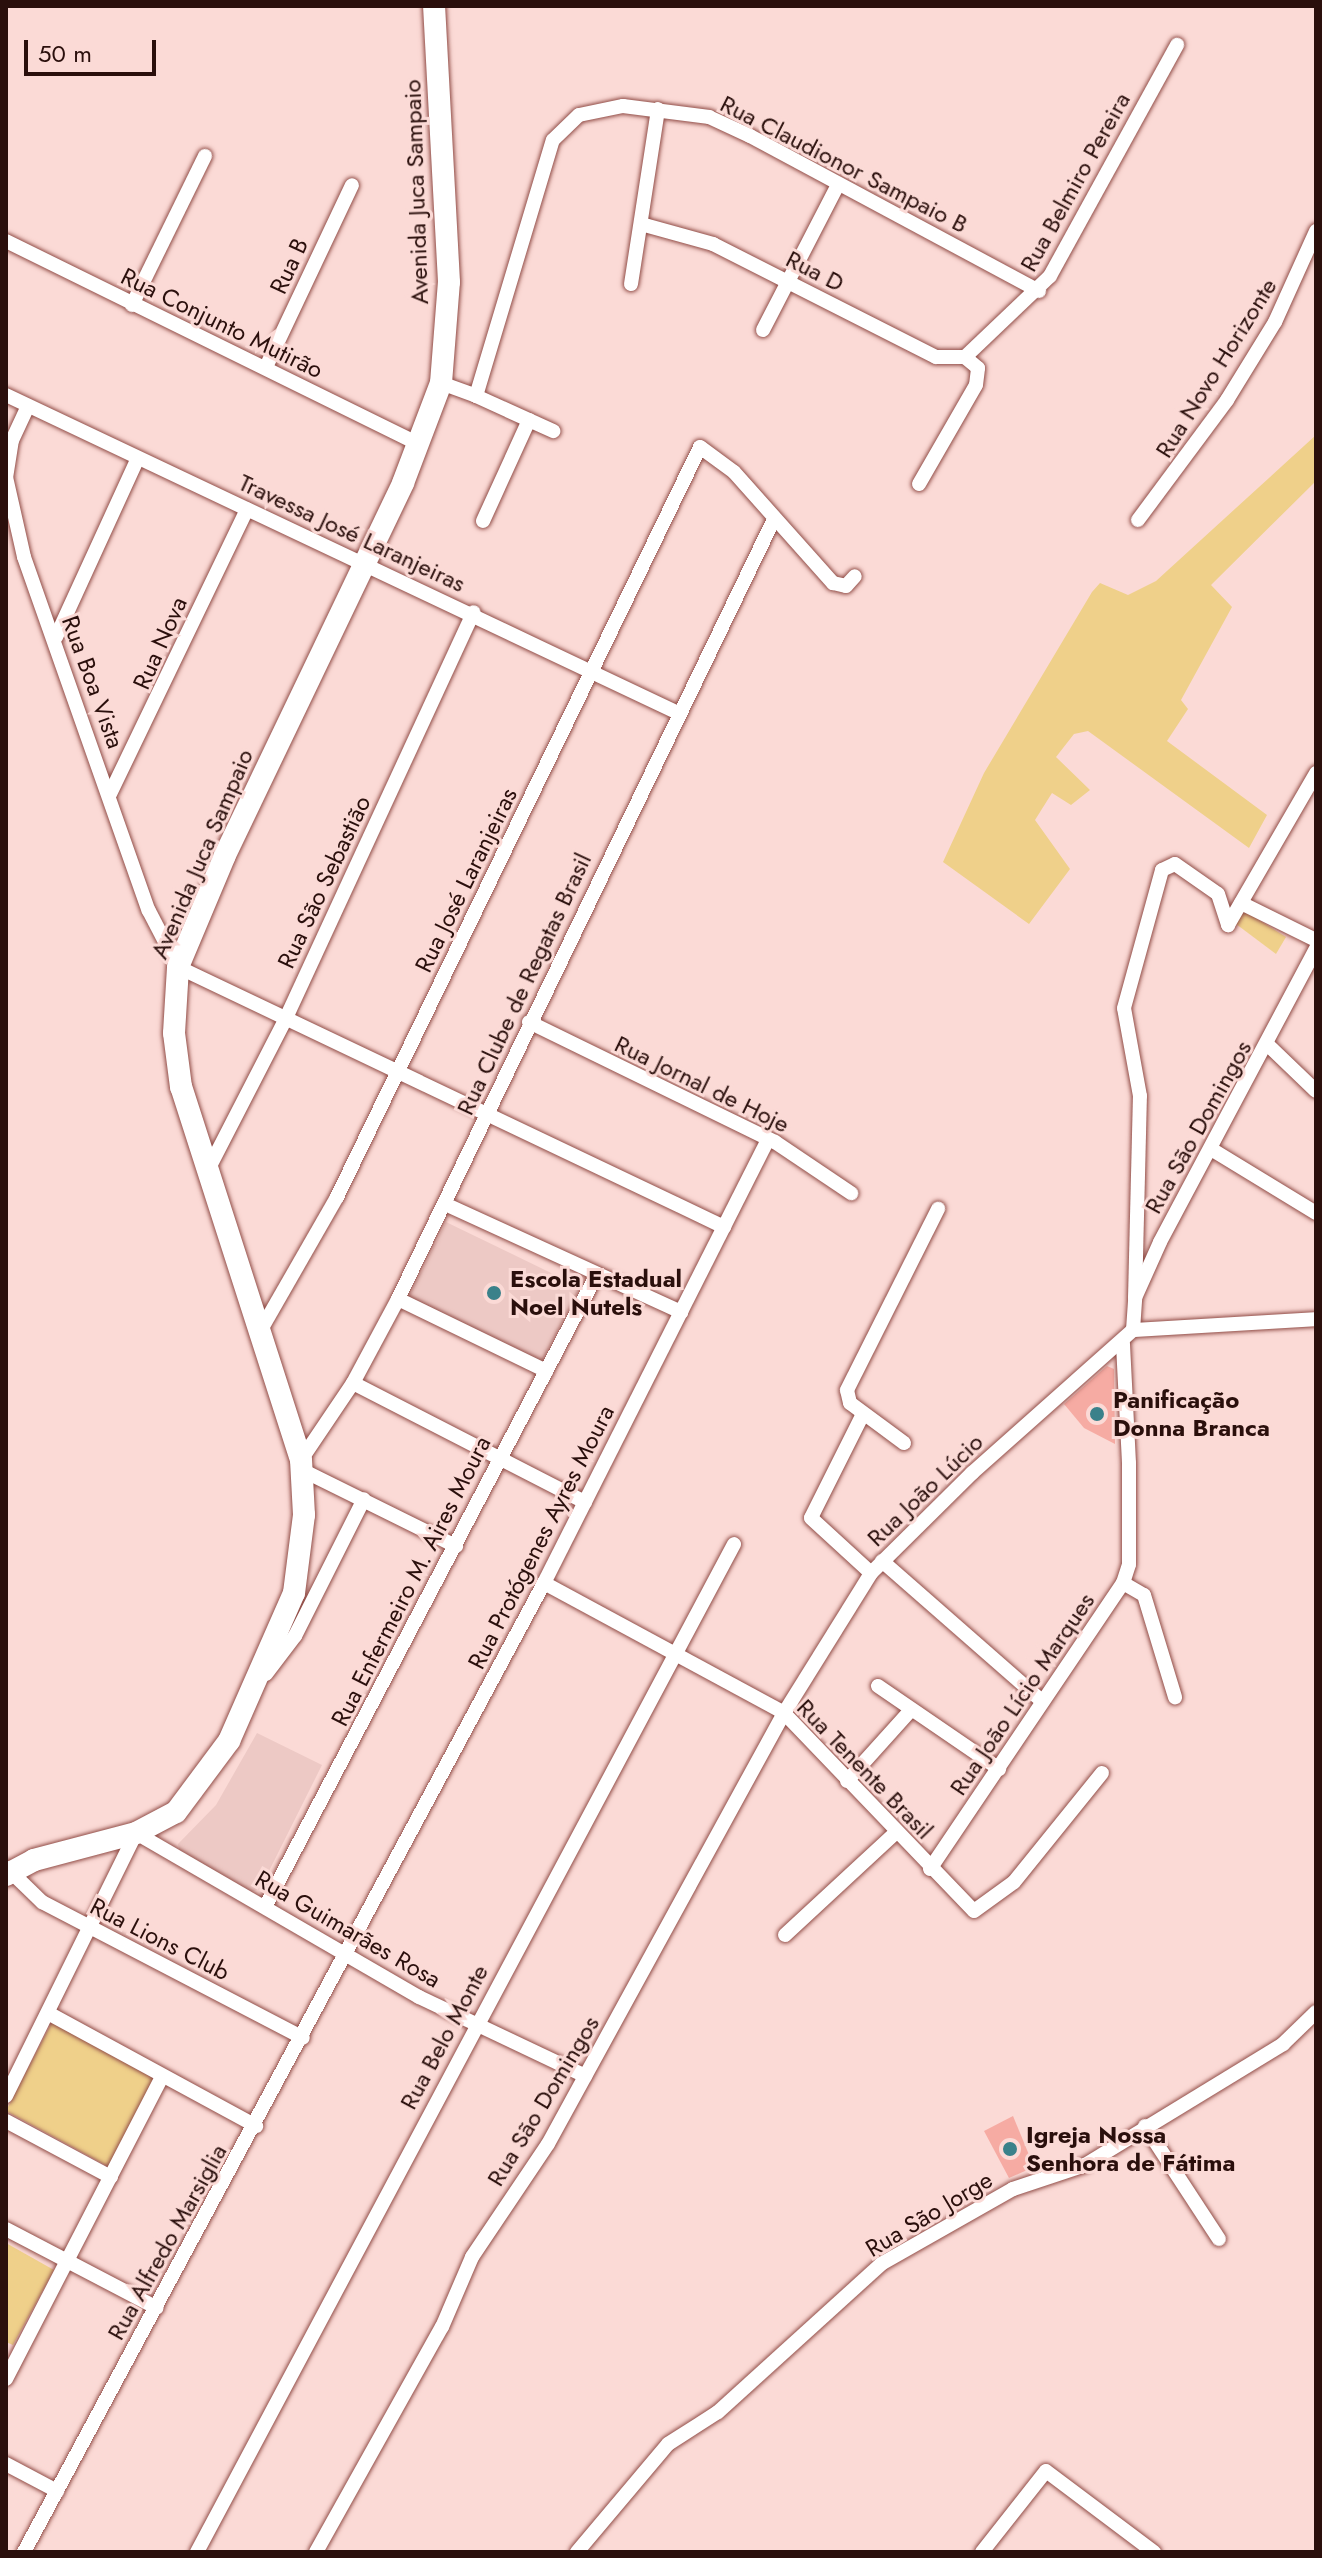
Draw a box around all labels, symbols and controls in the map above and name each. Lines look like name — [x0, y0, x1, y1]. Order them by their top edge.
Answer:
scale bar — [28, 24, 160, 74]
text: 50 m — [38, 36, 92, 71]
street label: Avenida Juca Sampaio — [398, 79, 434, 305]
street label: Rua Belmiro Pereira — [1014, 87, 1136, 277]
street label: Rua Claudionor Sampaio B — [716, 89, 972, 239]
street label: Rua B — [264, 234, 314, 298]
street label: Rua D — [781, 244, 849, 298]
street label: Rua Conjunto Mutirão — [116, 262, 328, 384]
street label: Rua Novo Horizonte — [1149, 273, 1283, 463]
street label: Travessa José Laranjeiras — [234, 468, 470, 598]
street label: Rua Nova — [127, 592, 193, 694]
street label: Rua Boa Vista — [56, 612, 130, 752]
street label: Avenida Juca Sampaio — [145, 745, 259, 963]
street label: Rua José Laranjeiras — [409, 783, 523, 977]
street label: Rua São Sebastião — [271, 791, 377, 973]
street label: Rua Clube de Regatas Brasil — [451, 848, 597, 1120]
street label: Rua Jornal de Hoje — [610, 1029, 794, 1139]
street label: Rua São Domingos — [1139, 1035, 1257, 1219]
place label: Escola Estadual Noel Nutels — [510, 1265, 682, 1321]
marker: Escola Estadual Noel Nutels — [485, 1284, 503, 1302]
place label: Panificação Donna Branca — [1113, 1386, 1270, 1442]
street label: Rua Protógenes Ayres Moura — [462, 1400, 620, 1674]
marker: Panificação Donna Branca — [1088, 1405, 1106, 1423]
street label: Rua João Lúcio — [861, 1428, 989, 1552]
street label: Rua Enfermeiro M. Aires Moura — [325, 1431, 497, 1731]
street label: Rua João Lício Marques — [944, 1587, 1100, 1801]
street label: Rua Tenente Brasil — [791, 1693, 939, 1845]
street label: Rua Guimarães Rosa — [250, 1864, 446, 1994]
street label: Rua Lions Club — [85, 1892, 235, 1986]
street label: Rua Belo Monte — [394, 1960, 494, 2114]
street label: Rua São Domingos — [481, 2011, 605, 2191]
place label: Igreja Nossa Senhora de Fátima — [1026, 2121, 1235, 2177]
street label: Rua Alfredo Marsiglia — [101, 2139, 233, 2345]
marker: Igreja Nossa Senhora de Fátima — [1001, 2140, 1019, 2158]
street label: Rua São Jorge — [860, 2165, 998, 2263]

